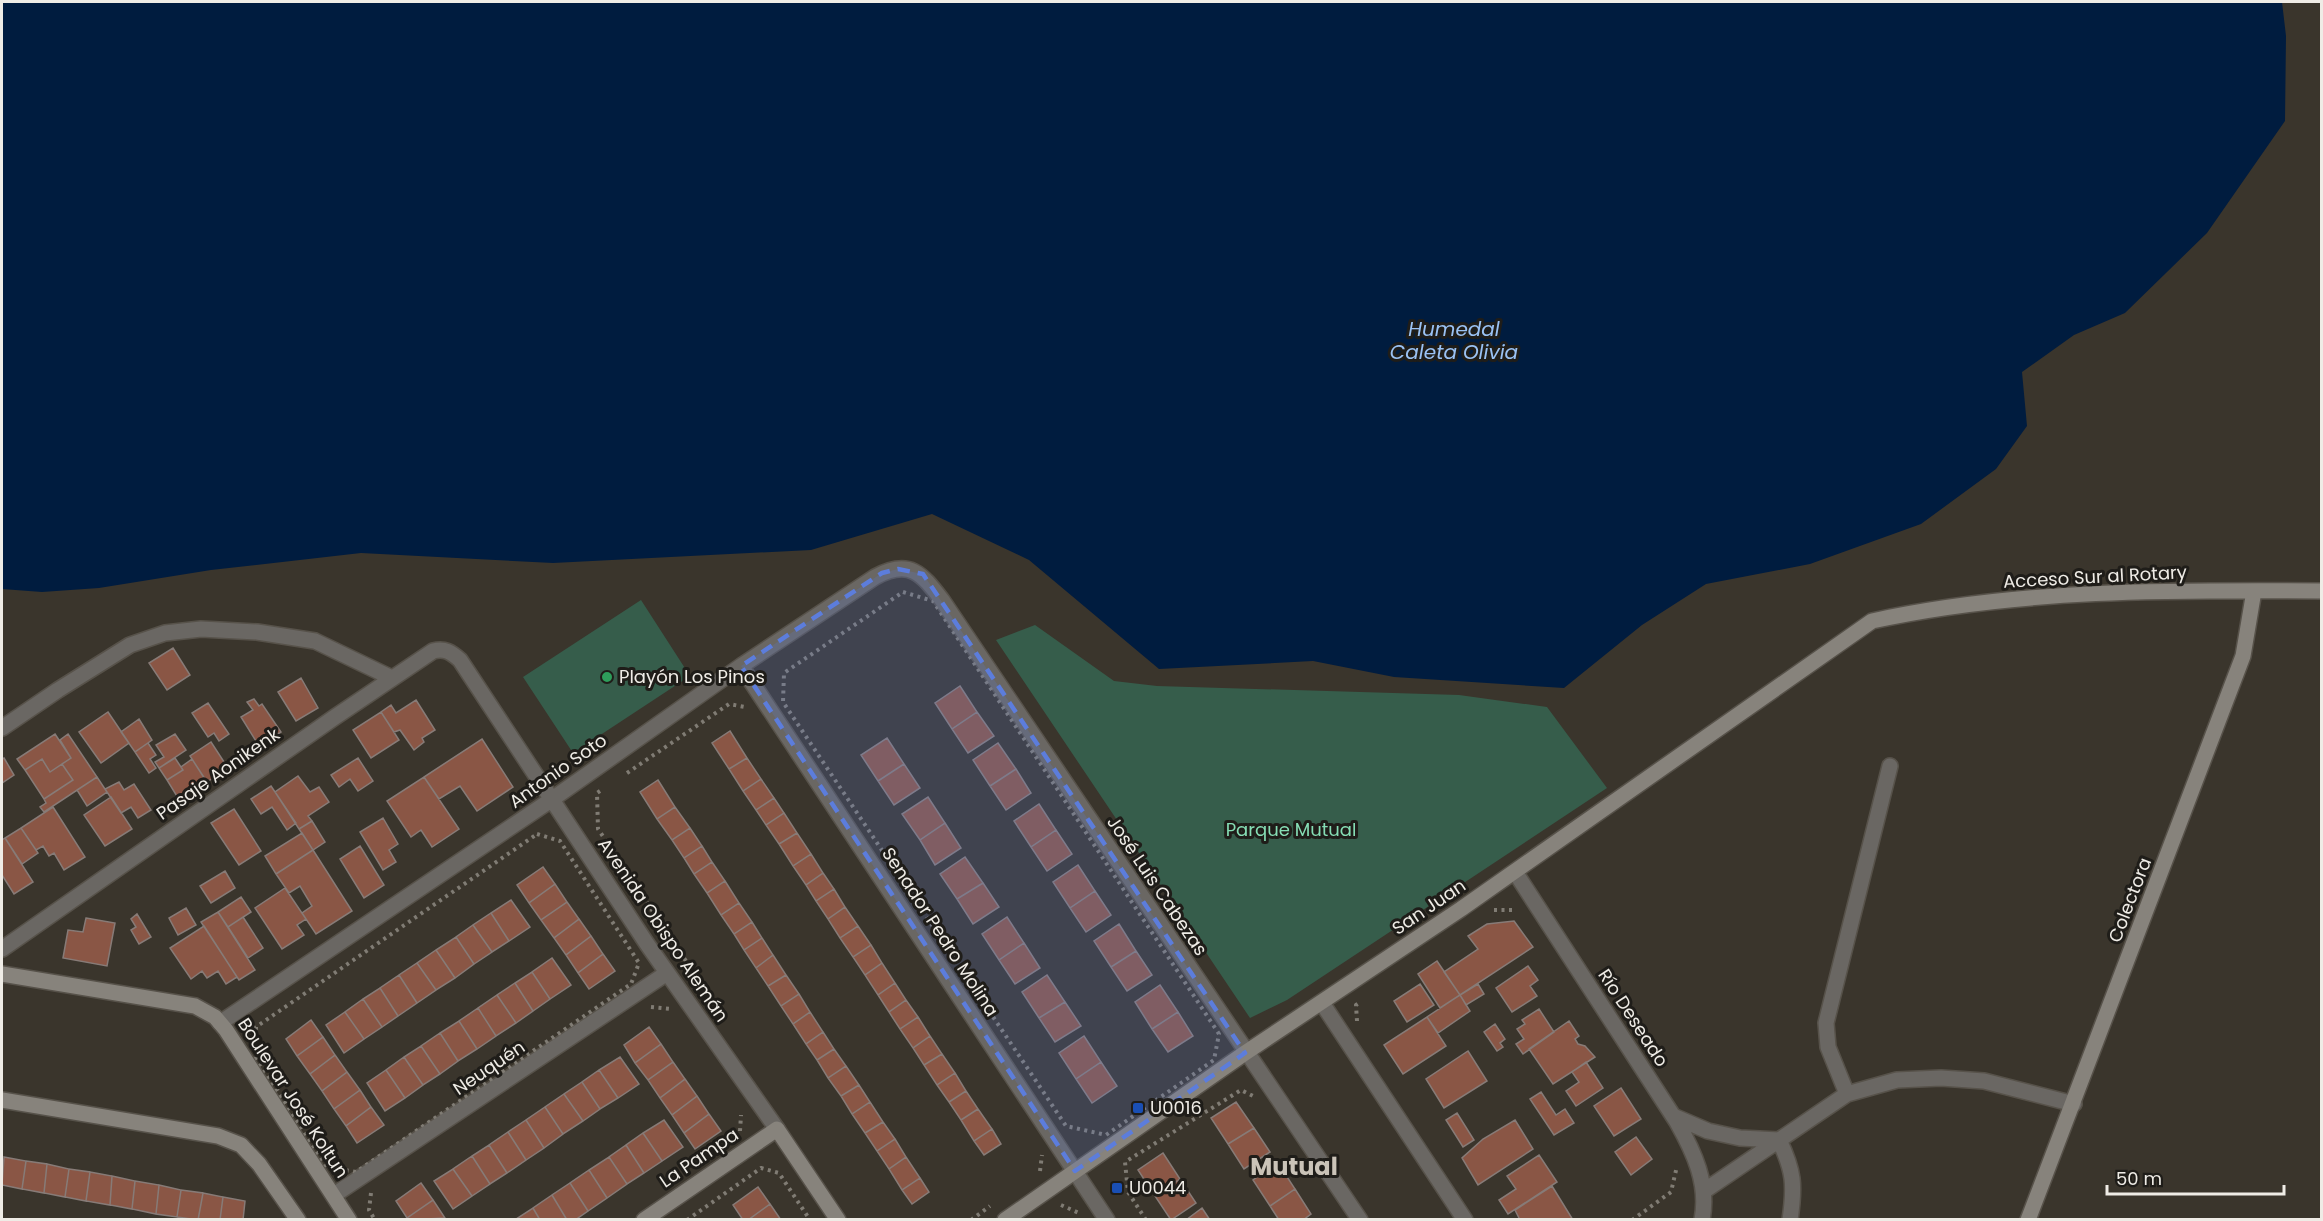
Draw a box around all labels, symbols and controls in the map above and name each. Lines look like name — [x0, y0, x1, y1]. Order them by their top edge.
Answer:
water label: Humedal Caleta Olivia — [1390, 315, 1518, 366]
street label: Acceso Sur al Rotary — [2002, 559, 2187, 594]
place label: Playón Los Pinos — [619, 664, 765, 689]
marker: Playón Los Pinos — [600, 670, 614, 684]
street label: Pasaje Aonikenk — [151, 721, 285, 826]
street label: Antonio Soto — [504, 728, 612, 814]
street label: José Luis Cabezas — [1101, 811, 1213, 960]
park label: Parque Mutual — [1226, 817, 1356, 842]
street label: Avenida Obispo Alemán — [592, 833, 734, 1027]
street label: Senador Pedro Molina — [876, 842, 1005, 1021]
street label: Colectora — [2102, 854, 2157, 946]
street label: San Juan — [1387, 873, 1470, 940]
street label: Río Deseado — [1592, 964, 1674, 1072]
street label: Boulevar José Koltun — [232, 1013, 355, 1183]
street label: Neuquén — [448, 1034, 530, 1101]
place label: U0016 — [1150, 1095, 1202, 1120]
marker: U0016 — [1131, 1101, 1145, 1115]
street label: La Pampa — [654, 1122, 743, 1193]
district label: Mutual — [1250, 1150, 1338, 1183]
scale bar — [2107, 1158, 2284, 1196]
text: 50 m — [2116, 1166, 2162, 1191]
place label: U0044 — [1129, 1175, 1186, 1200]
marker: U0044 — [1110, 1181, 1124, 1195]

